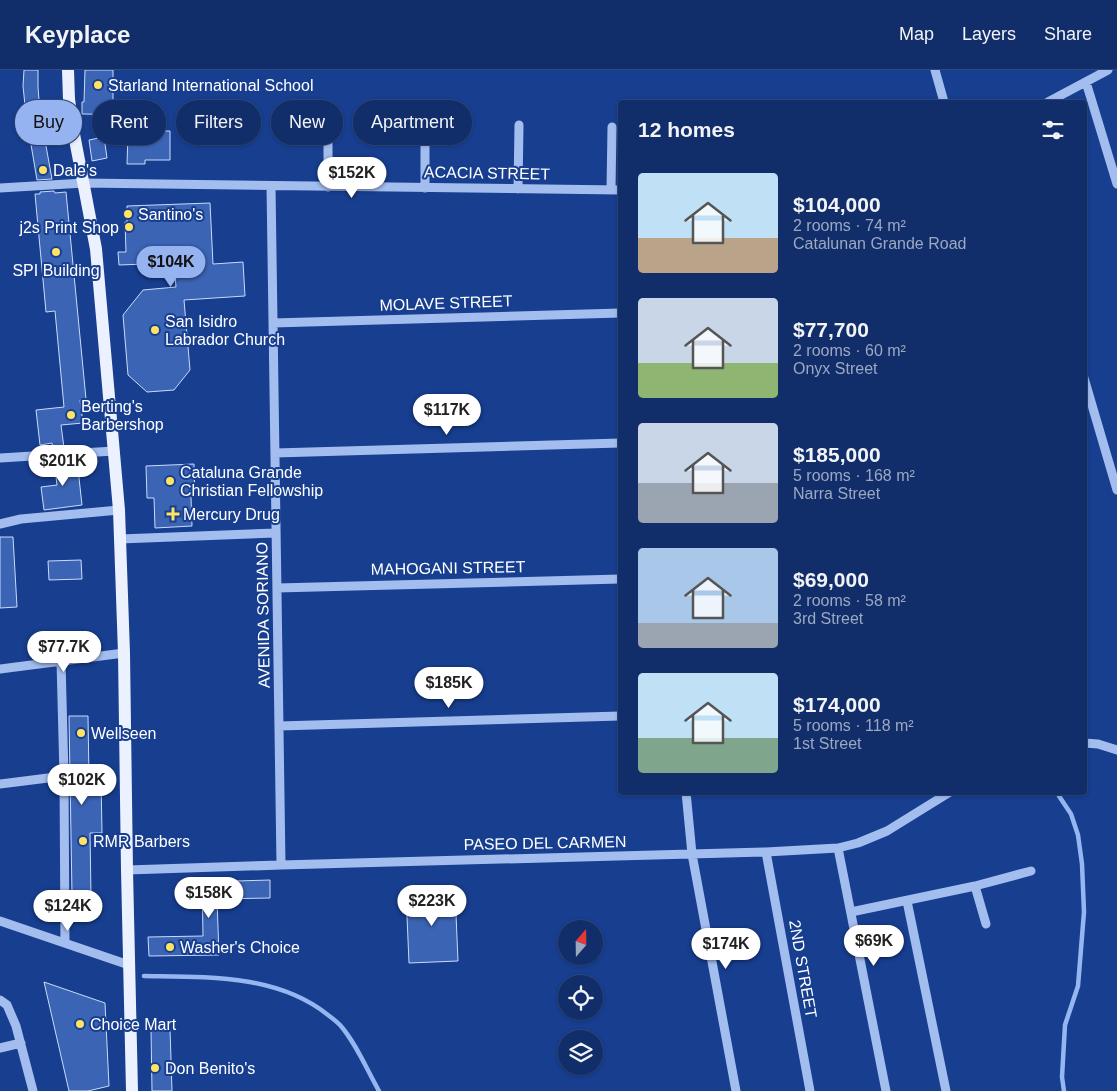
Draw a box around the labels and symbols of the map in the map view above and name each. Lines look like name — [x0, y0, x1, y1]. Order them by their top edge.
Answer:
place label: Starland International School — [108, 77, 313, 94]
marker: Starland International School — [92, 79, 104, 91]
pin: $152K — [317, 156, 387, 199]
place label: Dale's — [53, 162, 97, 179]
street label: ACACIA STREET — [424, 163, 550, 183]
marker: Dale's — [37, 164, 49, 176]
place label: Santino's — [138, 206, 203, 223]
marker: Santino's — [122, 208, 134, 220]
place label: j2s Print Shop — [18, 219, 119, 236]
marker: j2s Print Shop — [123, 221, 135, 233]
marker: SPI Building — [50, 246, 62, 258]
pin: $104K — [136, 246, 206, 288]
place label: SPI Building — [12, 262, 100, 279]
street label: MOLAVE STREET — [379, 292, 513, 314]
place label: San Isidro Labrador Church — [165, 313, 285, 348]
marker: San Isidro Labrador Church — [149, 324, 161, 336]
pin: $117K — [412, 394, 482, 436]
place label: Berting's Barbershop — [81, 398, 164, 433]
marker: Berting's Barbershop — [65, 409, 77, 421]
pin: $201K — [28, 444, 98, 487]
place label: Cataluna Grande Christian Fellowship — [180, 464, 323, 499]
marker: Cataluna Grande Christian Fellowship — [164, 475, 176, 487]
place label: Mercury Drug — [183, 506, 280, 523]
marker: Mercury Drug — [167, 508, 179, 520]
street label: AVENIDA SORIANO — [253, 542, 273, 688]
street label: MAHOGANI STREET — [371, 558, 526, 578]
pin: $77.7K — [23, 630, 105, 673]
pin: $185K — [414, 666, 484, 709]
place label: Wellseen — [91, 725, 157, 742]
marker: Wellseen — [75, 727, 87, 739]
pin: $102K — [47, 764, 117, 806]
place label: RMR Barbers — [93, 833, 190, 850]
street label: PASEO DEL CARMEN — [464, 833, 626, 853]
marker: RMR Barbers — [77, 835, 89, 847]
pin: $158K — [174, 876, 244, 919]
pin: $223K — [397, 884, 467, 927]
pin: $124K — [33, 890, 103, 932]
street label: 2ND STREET — [786, 918, 820, 1020]
north arrow — [558, 920, 602, 965]
pin: $69K — [844, 924, 904, 967]
pin: $174K — [691, 928, 761, 970]
place label: Washer's Choice — [180, 939, 300, 956]
marker: Washer's Choice — [164, 941, 176, 953]
place label: Choice Mart — [90, 1016, 177, 1033]
marker: Choice Mart — [74, 1018, 86, 1030]
place label: Don Benito's — [165, 1060, 255, 1077]
marker: Don Benito's — [149, 1062, 161, 1074]

